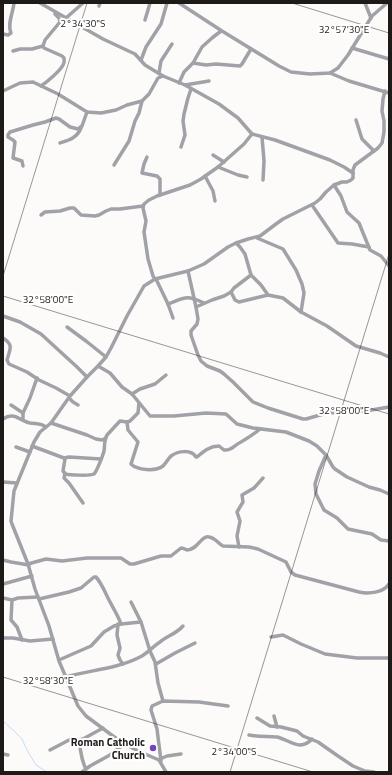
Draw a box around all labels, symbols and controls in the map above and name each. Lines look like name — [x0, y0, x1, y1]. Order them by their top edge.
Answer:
text: 2°34'30"S — [61, 16, 105, 31]
text: 32°57'30"E — [319, 22, 370, 37]
text: 32°58'00"E — [23, 292, 74, 307]
text: 32°58'00"E — [319, 403, 370, 418]
text: 32°58'30"E — [23, 673, 74, 688]
place label: Roman Catholic Church — [71, 734, 145, 763]
marker: Roman Catholic Church — [148, 743, 158, 753]
text: 2°34'00"S — [212, 744, 256, 759]

